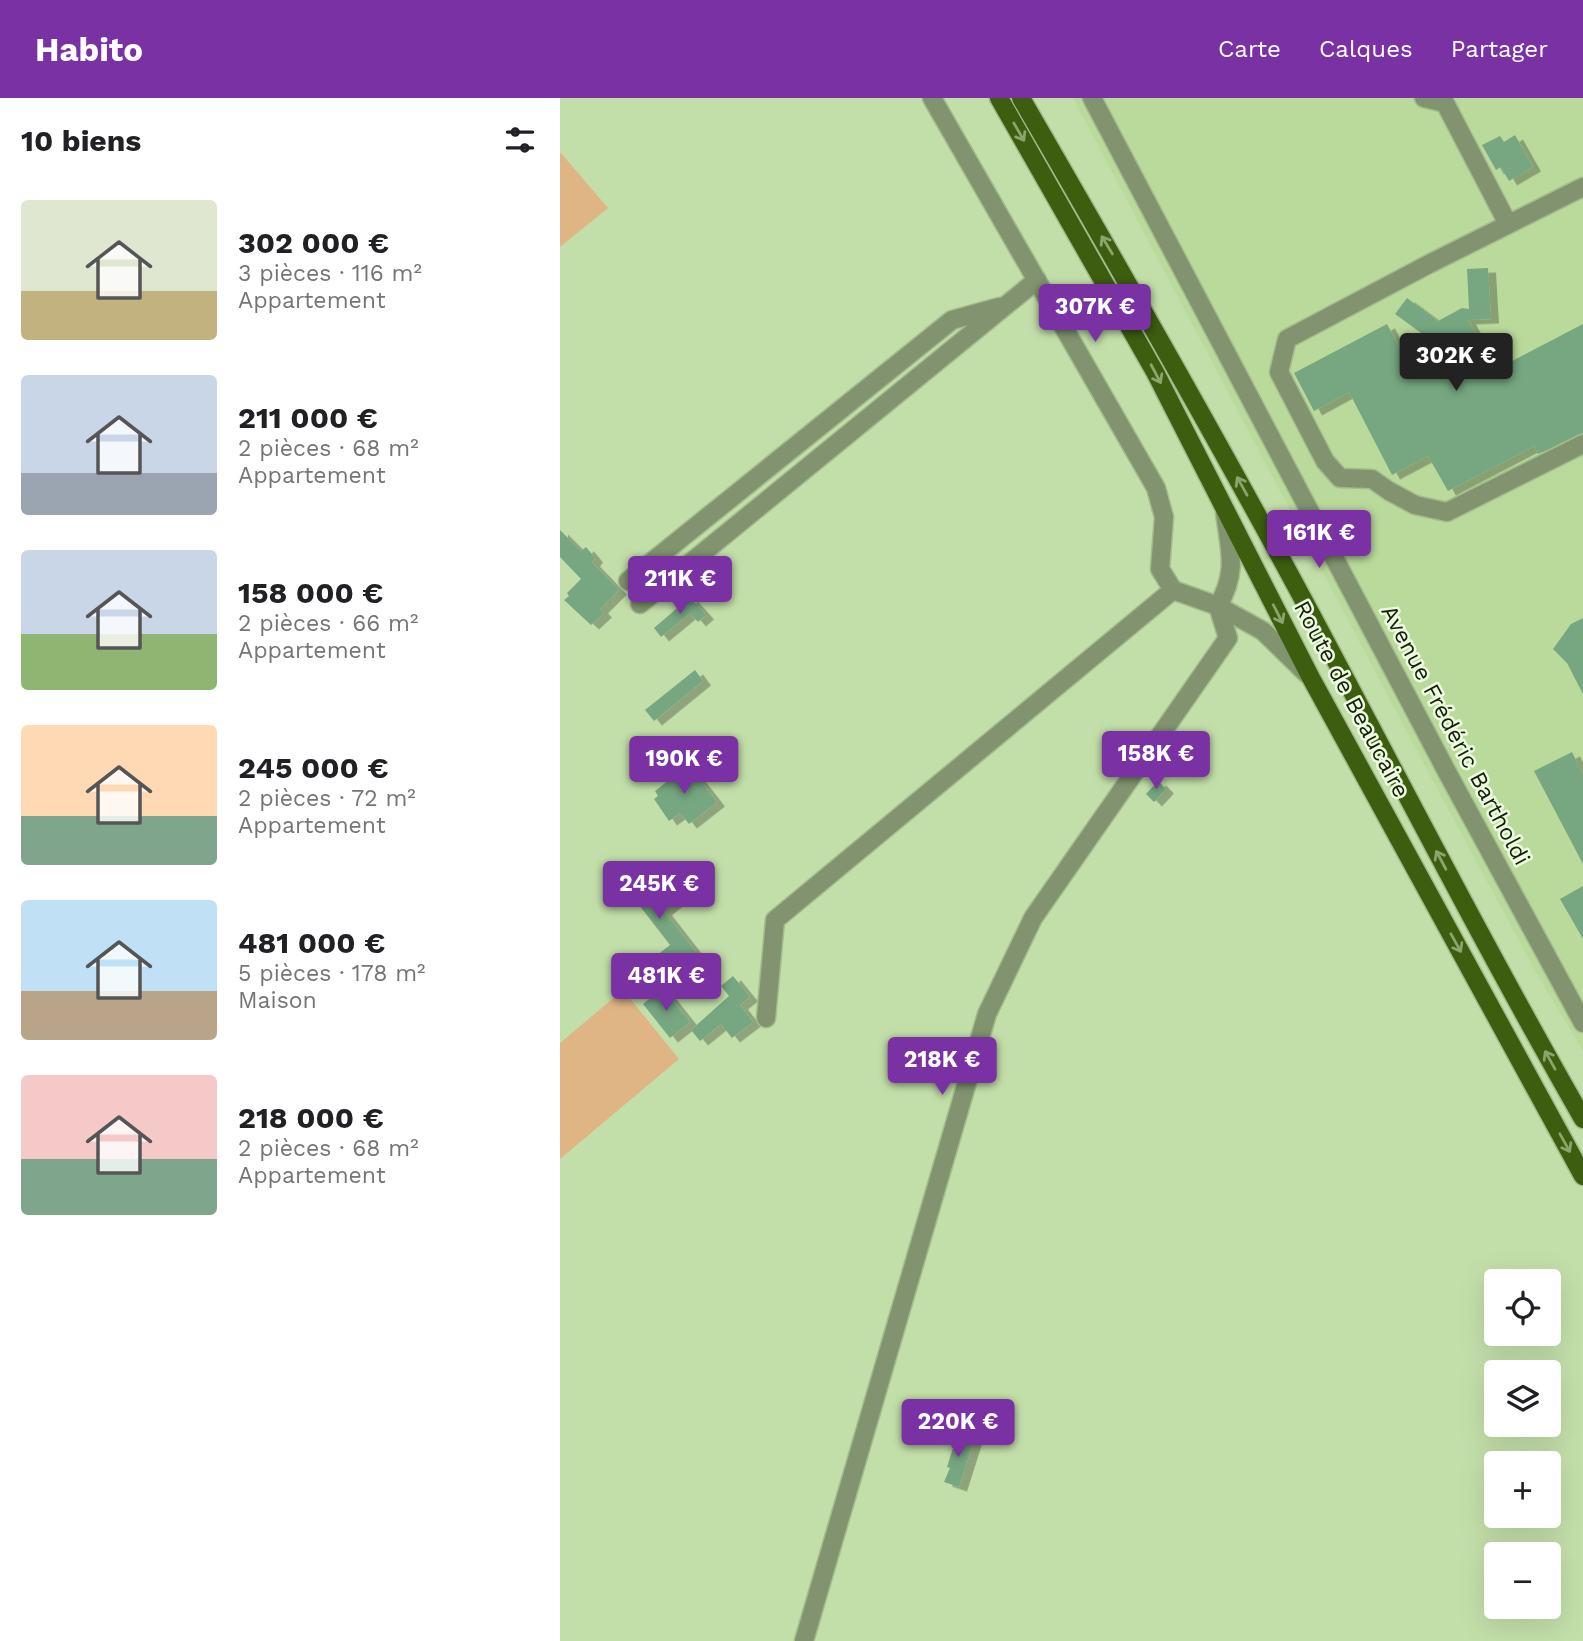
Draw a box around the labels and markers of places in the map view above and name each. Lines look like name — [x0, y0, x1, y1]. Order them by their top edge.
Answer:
pin: 307K € — [1038, 285, 1152, 344]
pin: 302K € — [1399, 334, 1513, 393]
pin: 161K € — [1262, 510, 1376, 570]
pin: 211K € — [623, 556, 737, 616]
pin: 158K € — [1099, 732, 1213, 791]
pin: 190K € — [627, 736, 741, 796]
pin: 245K € — [602, 862, 716, 921]
pin: 481K € — [609, 954, 723, 1013]
pin: 218K € — [885, 1038, 999, 1097]
pin: 220K € — [901, 1400, 1015, 1459]

